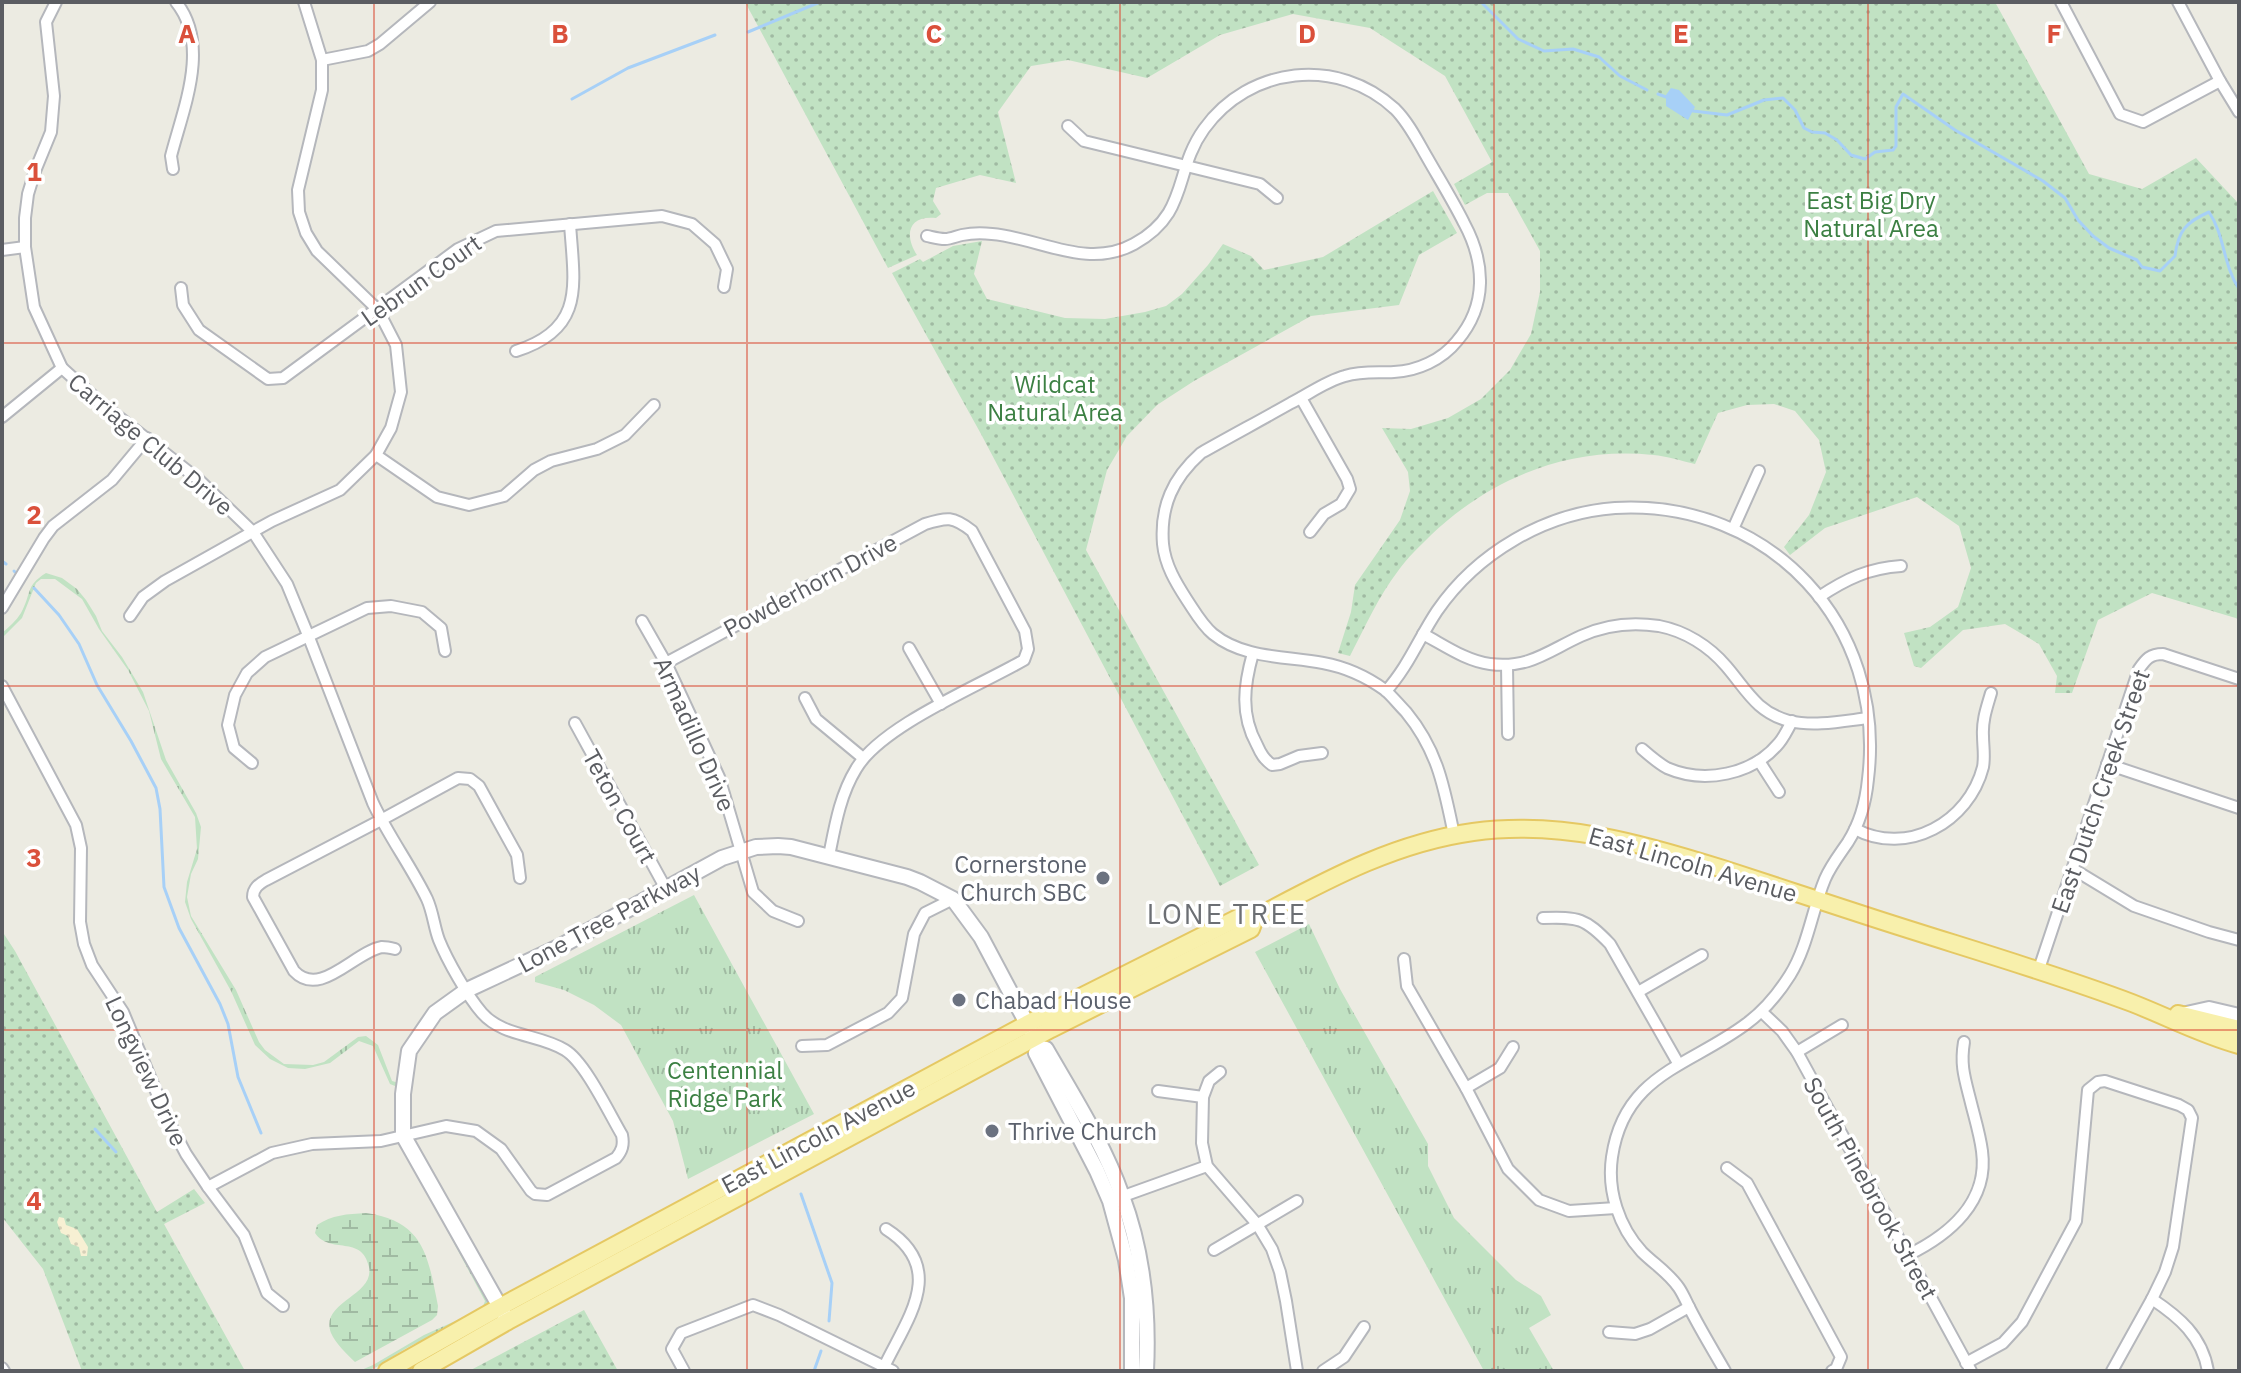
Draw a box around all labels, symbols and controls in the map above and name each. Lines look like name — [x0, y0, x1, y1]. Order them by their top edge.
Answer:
text: A — [178, 16, 196, 50]
text: B — [551, 16, 569, 50]
text: C — [926, 16, 943, 50]
text: D — [1298, 16, 1316, 50]
text: E — [1673, 16, 1689, 50]
text: F — [2046, 16, 2062, 50]
text: 1 — [26, 154, 42, 188]
park label: East Big Dry Natural Area — [1803, 184, 1939, 244]
street label: Lebrun Court — [355, 227, 487, 333]
street label: Carriage Club Drive — [62, 366, 240, 522]
park label: Wildcat Natural Area — [987, 368, 1123, 428]
text: 2 — [26, 497, 42, 531]
street label: Powderhorn Drive — [718, 526, 902, 644]
street label: Armadillo Drive — [647, 652, 743, 816]
street label: East Dutch Creek Street — [2043, 665, 2157, 917]
street label: Teton Court — [576, 743, 664, 869]
street label: East Lincoln Avenue — [1585, 819, 1801, 909]
text: 3 — [26, 840, 42, 874]
place label: Cornerstone Church SBC — [954, 848, 1087, 908]
street label: Lone Tree Parkway — [512, 856, 706, 980]
marker: Cornerstone Church SBC — [1094, 869, 1112, 887]
district label: LONE TREE — [1147, 895, 1307, 932]
place label: Chabad House — [975, 984, 1132, 1016]
street label: Longview Drive — [98, 991, 196, 1151]
marker: Chabad House — [950, 991, 968, 1009]
park label: Centennial Ridge Park — [667, 1054, 783, 1114]
street label: East Lincoln Avenue — [715, 1071, 921, 1201]
street label: South Pinebrook Street — [1796, 1071, 1946, 1305]
place label: Thrive Church — [1008, 1115, 1157, 1147]
marker: Thrive Church — [983, 1122, 1001, 1140]
text: 4 — [26, 1183, 42, 1217]

